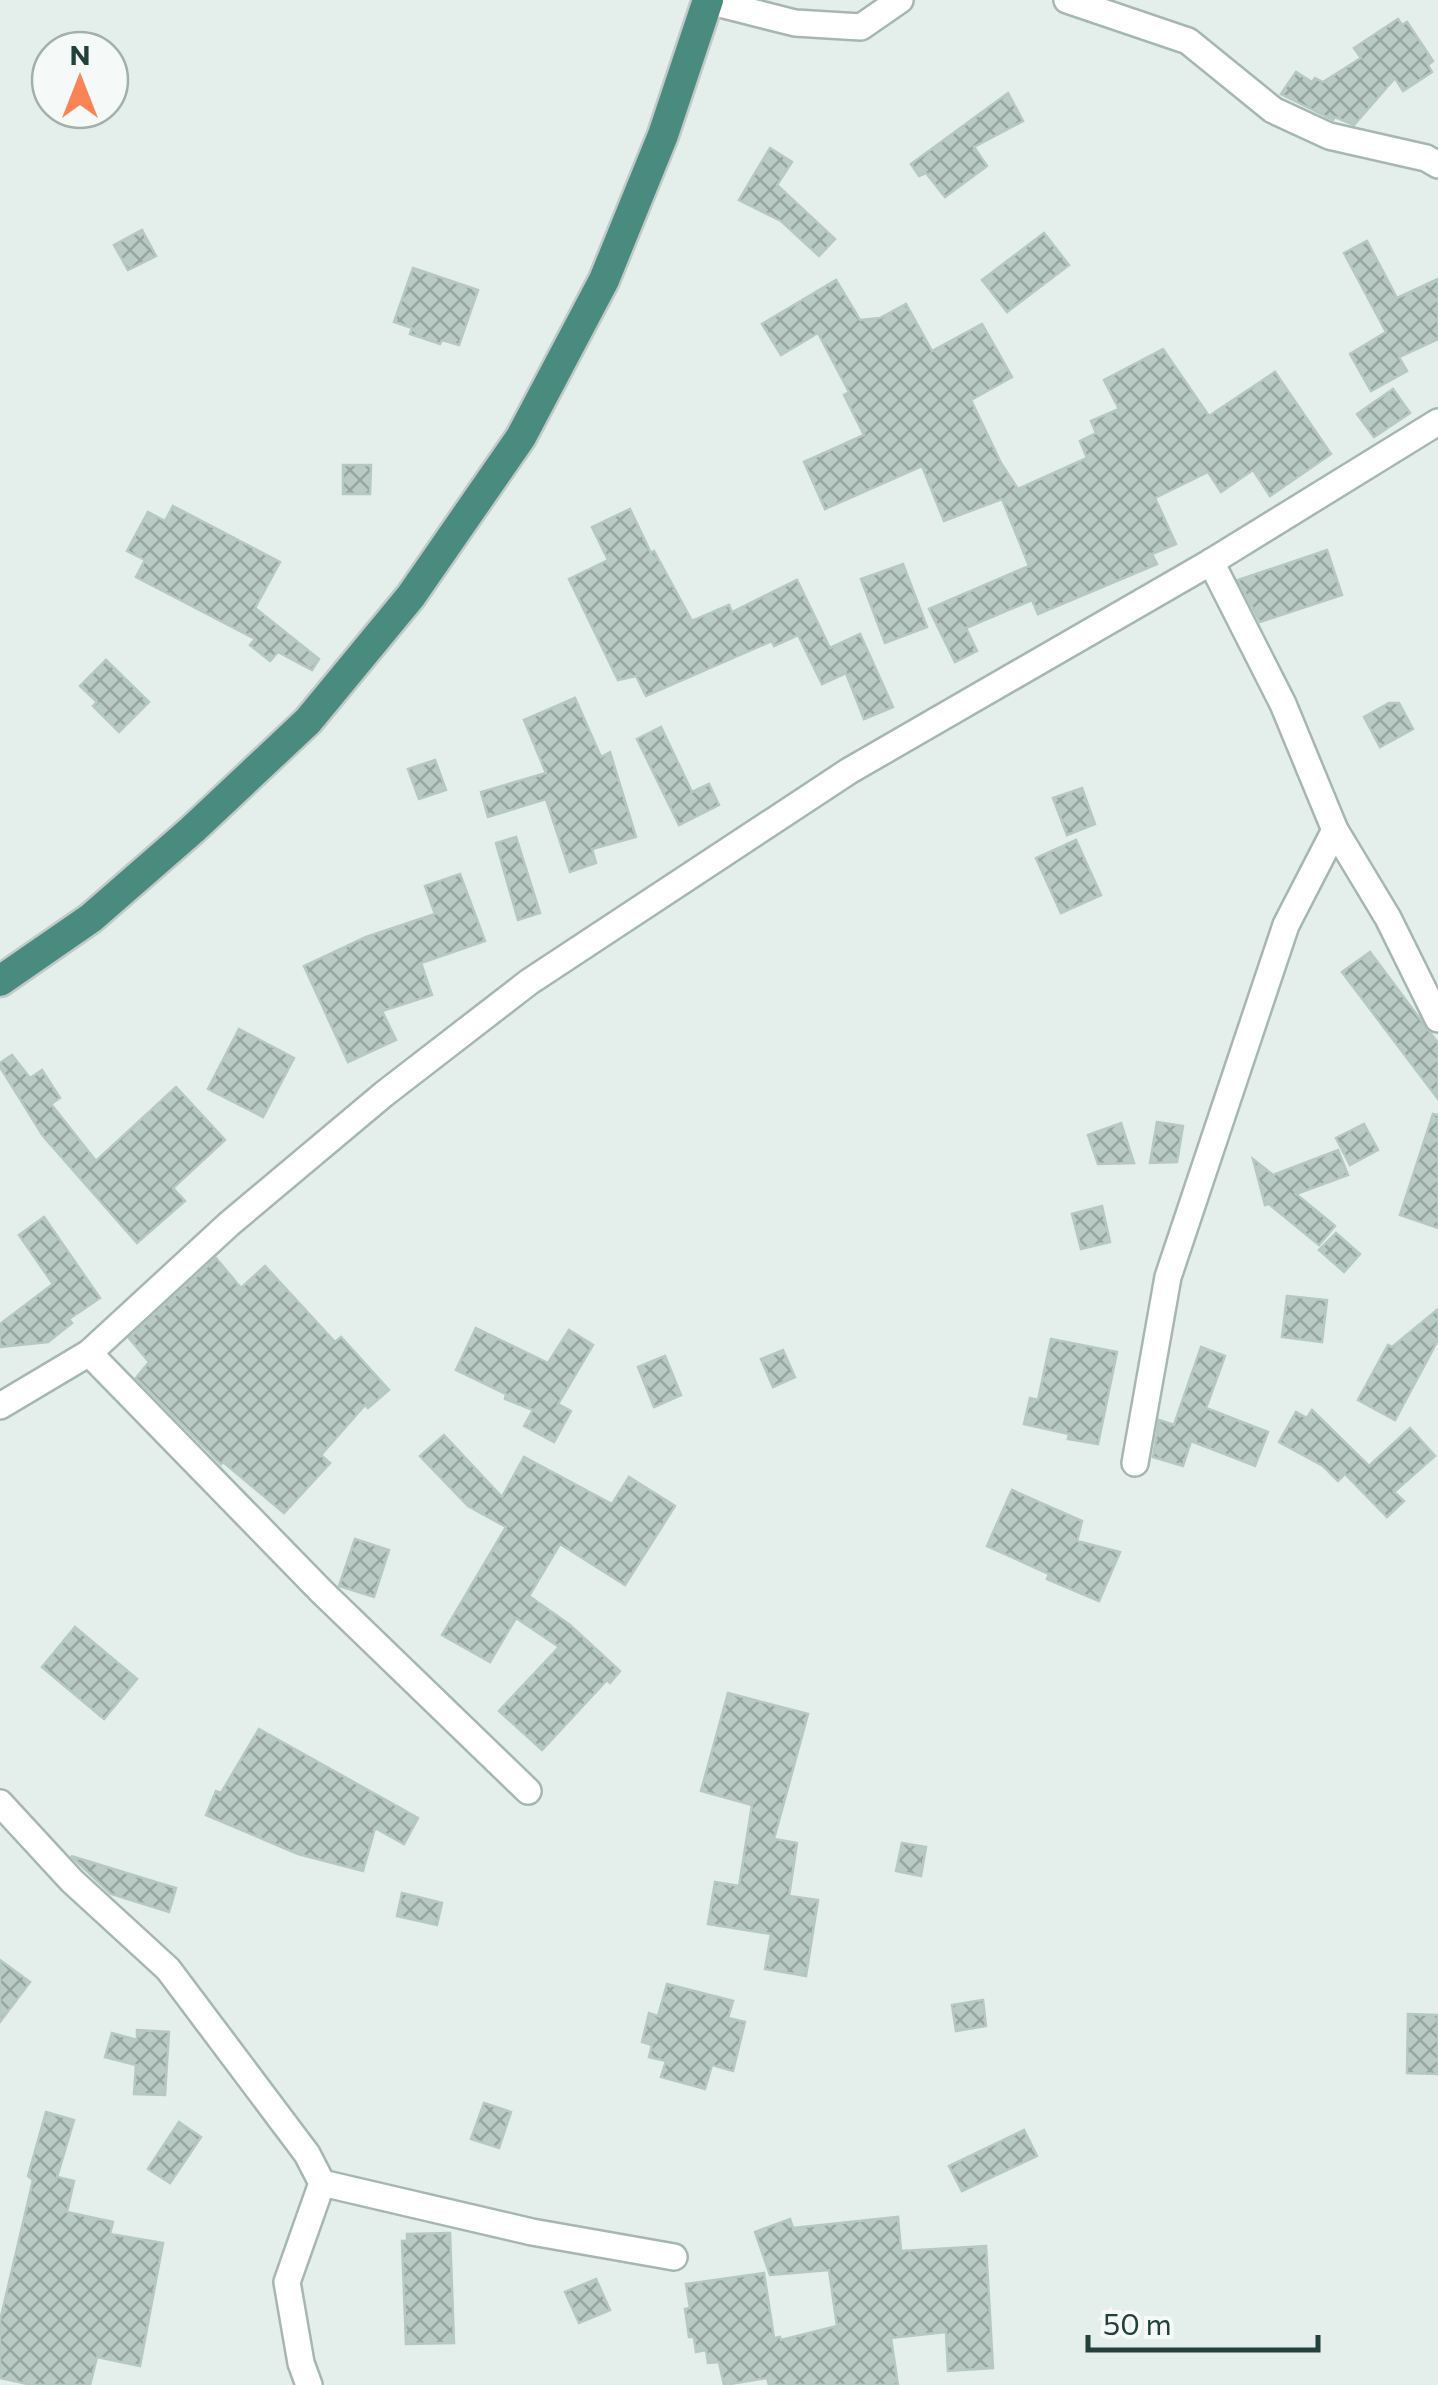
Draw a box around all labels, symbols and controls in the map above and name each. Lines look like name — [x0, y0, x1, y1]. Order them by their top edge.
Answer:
north arrow — [30, 30, 130, 130]
text: N — [70, 37, 91, 71]
scale bar — [1088, 2290, 1318, 2352]
text: 50 m — [1103, 2304, 1172, 2341]

